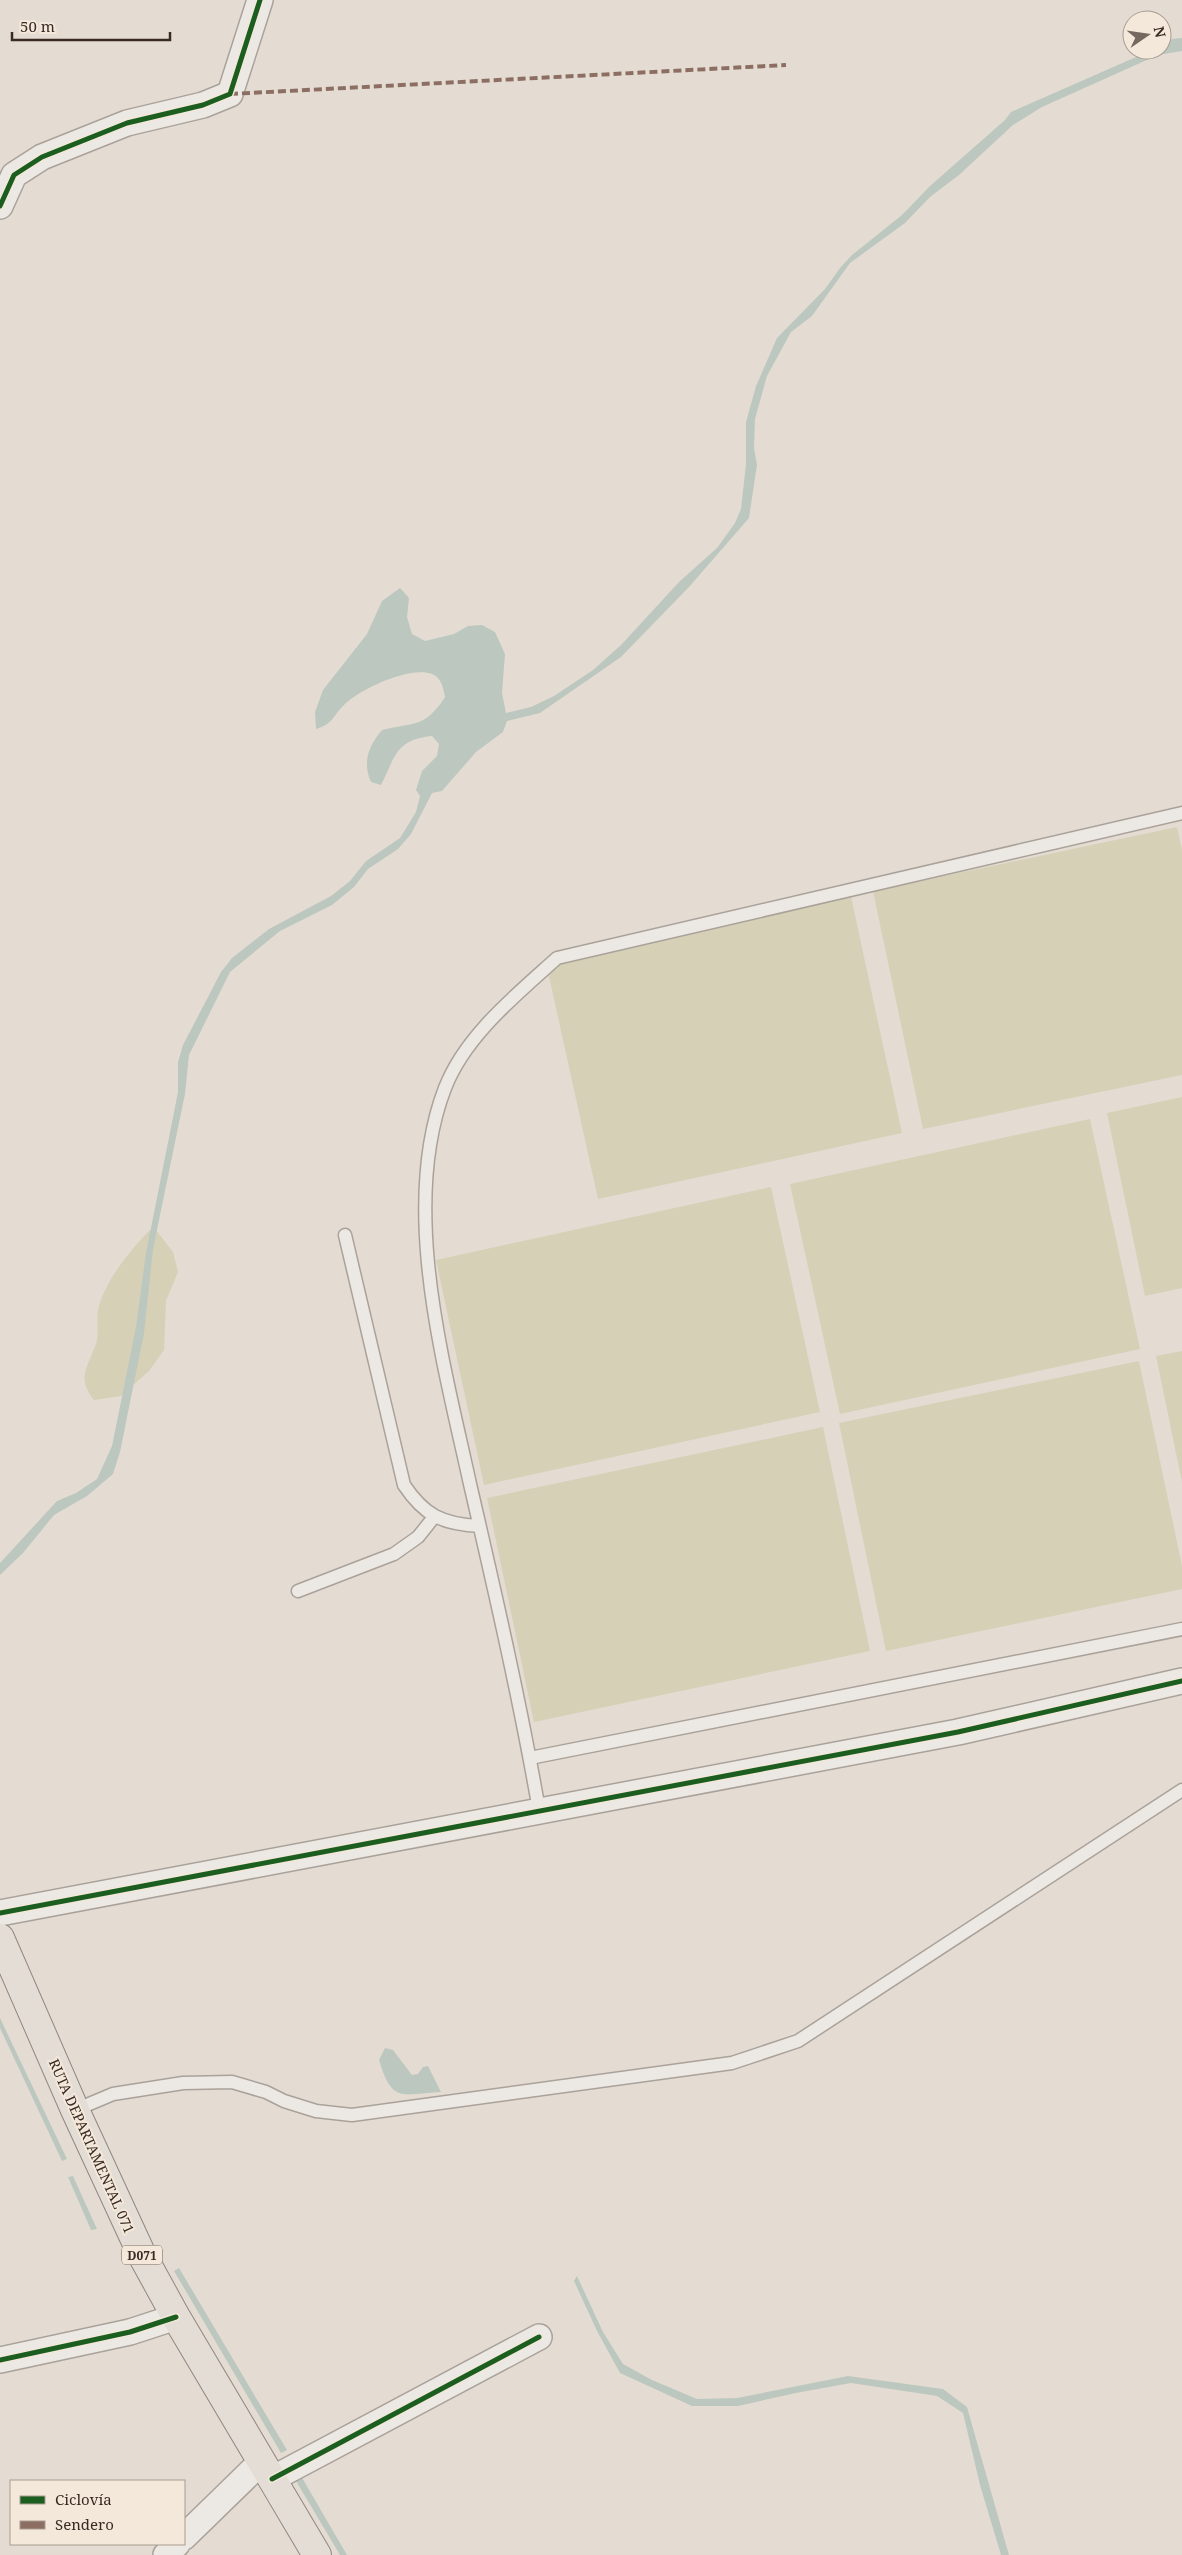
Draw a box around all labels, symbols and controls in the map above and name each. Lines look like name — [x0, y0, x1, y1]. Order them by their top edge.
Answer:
scale bar — [12, 10, 170, 42]
north arrow — [1122, 10, 1172, 60]
text: 50 m — [20, 16, 55, 36]
text: N — [1150, 24, 1171, 39]
street label: RUTA DEPARTAMENTAL 071 — [45, 2056, 139, 2236]
road number: D071 — [122, 2246, 162, 2264]
legend — [10, 2480, 185, 2545]
text: Ciclovía — [55, 2489, 112, 2509]
text: Sendero — [55, 2514, 114, 2534]

